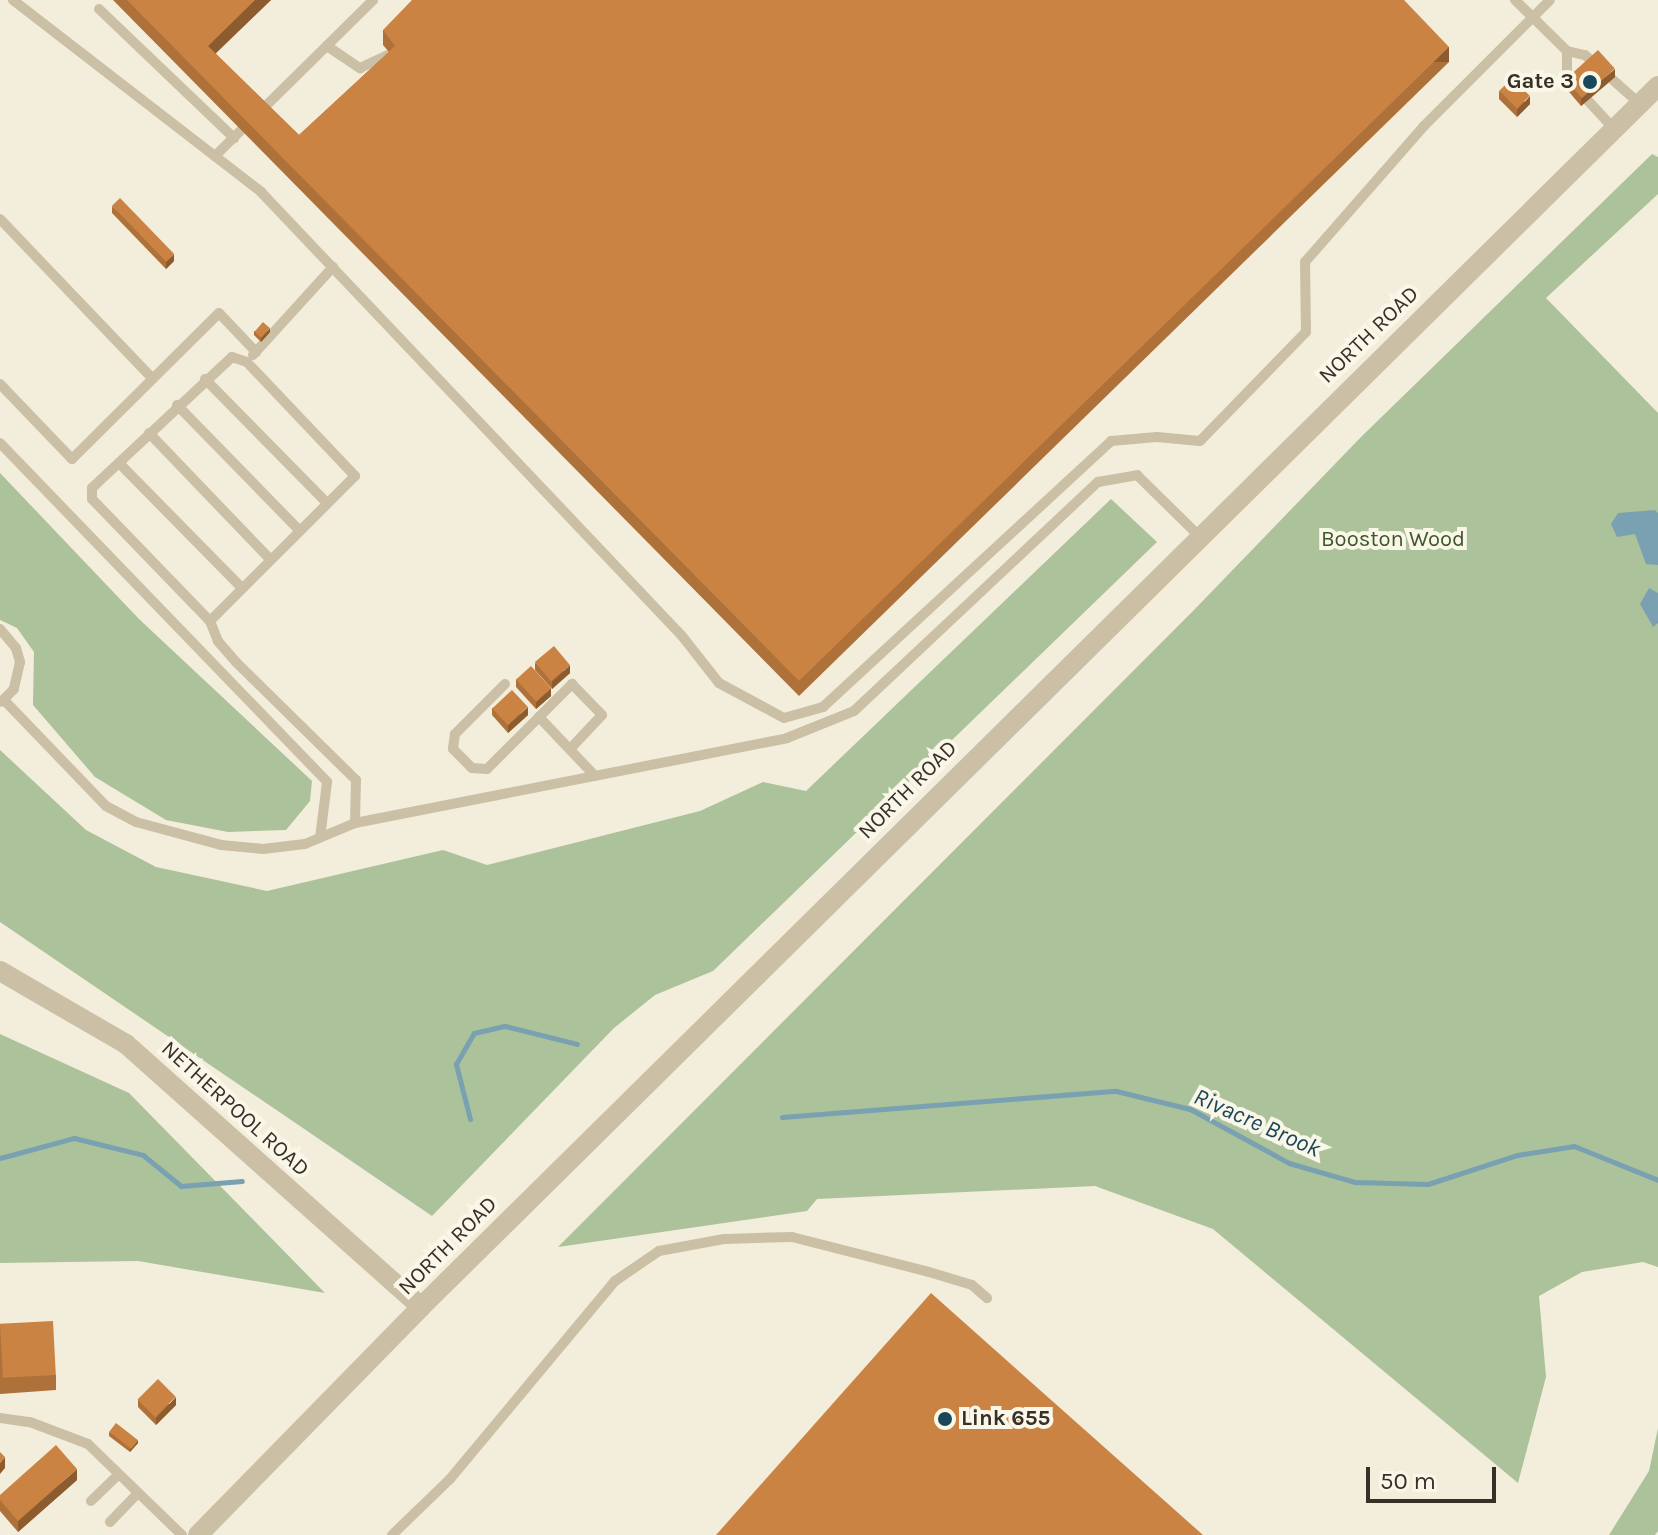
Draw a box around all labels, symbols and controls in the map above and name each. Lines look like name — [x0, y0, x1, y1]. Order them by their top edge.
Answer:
place label: Gate 3 — [1507, 69, 1574, 95]
marker: Gate 3 — [1581, 73, 1599, 91]
street label: NORTH ROAD — [1314, 281, 1424, 389]
park label: Booston Wood — [1321, 527, 1465, 553]
street label: NORTH ROAD — [853, 735, 963, 845]
street label: NETHERPOOL ROAD — [156, 1036, 314, 1182]
water label: Rivacre Brook — [1189, 1082, 1325, 1164]
street label: NORTH ROAD — [393, 1191, 503, 1301]
place label: Link 655 — [961, 1406, 1050, 1432]
marker: Link 655 — [936, 1410, 954, 1428]
scale bar — [1370, 1451, 1500, 1501]
text: 50 m — [1380, 1467, 1436, 1495]

